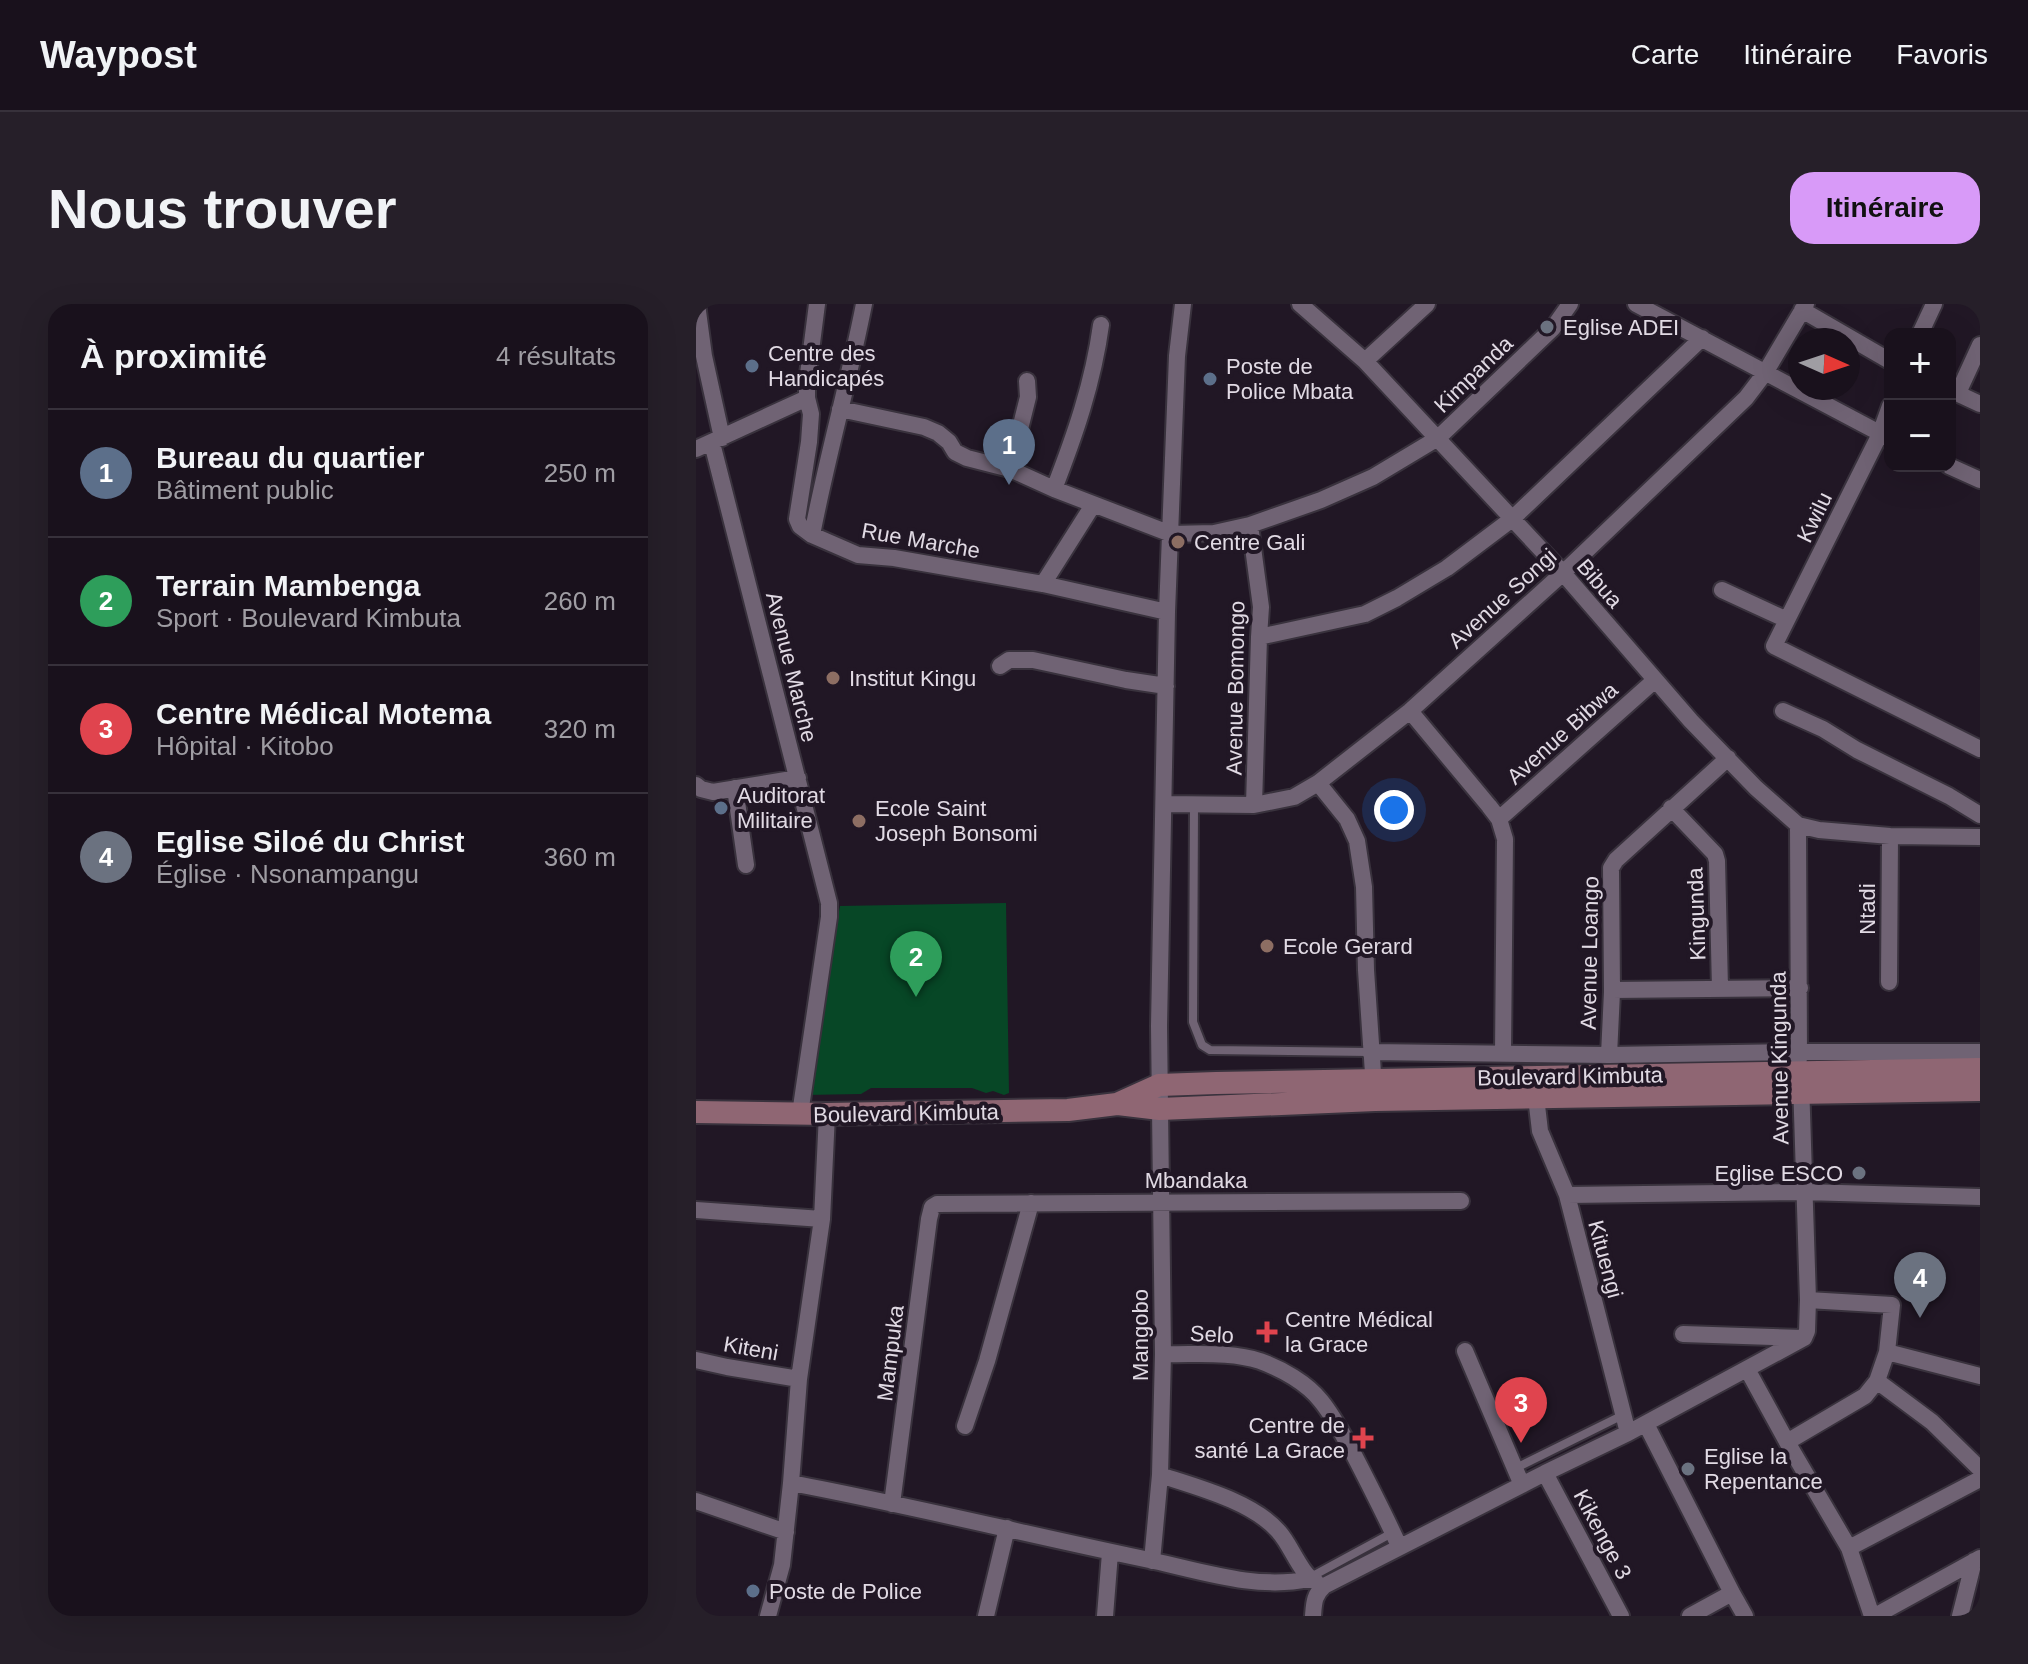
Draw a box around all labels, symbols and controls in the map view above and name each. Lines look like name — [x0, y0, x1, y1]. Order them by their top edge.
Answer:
text: Waypost — [40, 34, 197, 76]
text: Carte — [1631, 39, 1699, 70]
text: Itinéraire — [1743, 39, 1852, 70]
text: Favoris — [1896, 39, 1988, 70]
button: Itinéraire — [1790, 172, 1980, 244]
text: Nous trouver — [48, 177, 397, 240]
place label: Eglise ADEI — [1563, 315, 1679, 340]
marker: Eglise ADEI — [1538, 318, 1556, 336]
north arrow — [1788, 328, 1860, 400]
map controls — [1884, 328, 1956, 472]
button: + — [1884, 328, 1956, 400]
street label: Kimpanda — [1429, 330, 1518, 418]
text: À proximité — [80, 337, 267, 375]
text: 4 résultats — [496, 341, 616, 371]
place label: Centre des Handicapés — [768, 341, 884, 391]
place label: Poste de Police Mbata — [1226, 354, 1354, 404]
marker: Centre des Handicapés — [743, 357, 761, 375]
marker: Poste de Police Mbata — [1201, 370, 1219, 388]
button: − — [1884, 400, 1956, 472]
pin: 1 — [983, 419, 1035, 485]
text: Bureau du quartier — [156, 441, 424, 474]
text: 1 — [99, 458, 113, 488]
text: 250 m — [544, 458, 616, 488]
text: Bâtiment public — [156, 475, 334, 505]
street label: Kwilu — [1792, 488, 1837, 546]
street label: Rue Marche — [860, 518, 982, 563]
place label: Centre Gali — [1194, 530, 1305, 555]
marker: Centre Gali — [1169, 533, 1187, 551]
street label: Avenue Songi — [1443, 543, 1561, 653]
street label: Bibua — [1572, 554, 1628, 613]
text: Terrain Mambenga — [156, 569, 421, 602]
text: 2 — [99, 586, 113, 616]
text: 260 m — [544, 586, 616, 616]
street label: Avenue Marche — [761, 590, 822, 745]
street label: Avenue Bomongo — [1221, 601, 1250, 775]
text: Sport · Boulevard Kimbuta — [156, 603, 461, 633]
place label: Institut Kingu — [849, 666, 976, 691]
marker: Institut Kingu — [824, 669, 842, 687]
street label: Avenue Bibwa — [1502, 677, 1623, 790]
text: Centre Médical Motema — [156, 697, 491, 730]
text: 3 — [99, 714, 113, 744]
text: 320 m — [544, 714, 616, 744]
text: Hôpital · Kitobo — [156, 731, 334, 761]
place label: Auditorat Militaire — [737, 783, 825, 833]
your location — [1374, 790, 1414, 830]
place label: Ecole Saint Joseph Bonsomi — [875, 796, 1038, 846]
marker: Auditorat Militaire — [712, 799, 730, 817]
marker: Ecole Saint Joseph Bonsomi — [850, 812, 868, 830]
text: Eglise Siloé du Christ — [156, 825, 464, 858]
text: 4 — [99, 842, 113, 872]
text: 360 m — [544, 842, 616, 872]
text: Église · Nsonampangu — [156, 859, 419, 889]
street label: Kingunda — [1682, 866, 1711, 961]
street label: Avenue Loango — [1576, 876, 1603, 1030]
street label: Ntadi — [1855, 883, 1880, 935]
pin: 2 — [890, 931, 942, 997]
place label: Ecole Gerard — [1283, 934, 1413, 959]
marker: Ecole Gerard — [1258, 937, 1276, 955]
street label: Avenue Kingunda — [1765, 970, 1794, 1145]
street label: Boulevard Kimbuta — [1477, 1062, 1664, 1091]
street label: Boulevard Kimbuta — [813, 1099, 1000, 1128]
place label: Eglise ESCO — [1715, 1161, 1843, 1186]
marker: Eglise ESCO — [1850, 1164, 1868, 1182]
street label: Mbandaka — [1145, 1168, 1248, 1193]
street label: Kituengi — [1583, 1217, 1628, 1301]
pin: 4 — [1894, 1252, 1946, 1318]
street label: Mangobo — [1128, 1289, 1153, 1381]
street label: Mampuka — [872, 1303, 909, 1403]
place label: Centre Médical la Grace — [1285, 1307, 1433, 1357]
street label: Selo — [1189, 1321, 1235, 1348]
marker: Centre Médical la Grace — [1256, 1321, 1278, 1343]
street label: Kiteni — [722, 1331, 780, 1366]
pin: 3 — [1495, 1377, 1547, 1443]
place label: Centre de santé La Grace — [1195, 1413, 1345, 1463]
marker: Centre de santé La Grace — [1352, 1427, 1374, 1449]
place label: Eglise la Repentance — [1704, 1444, 1823, 1494]
marker: Eglise la Repentance — [1679, 1460, 1697, 1478]
street label: Kikenge 3 — [1569, 1485, 1637, 1583]
place label: Poste de Police — [769, 1579, 922, 1604]
marker: Poste de Police — [744, 1582, 762, 1600]

